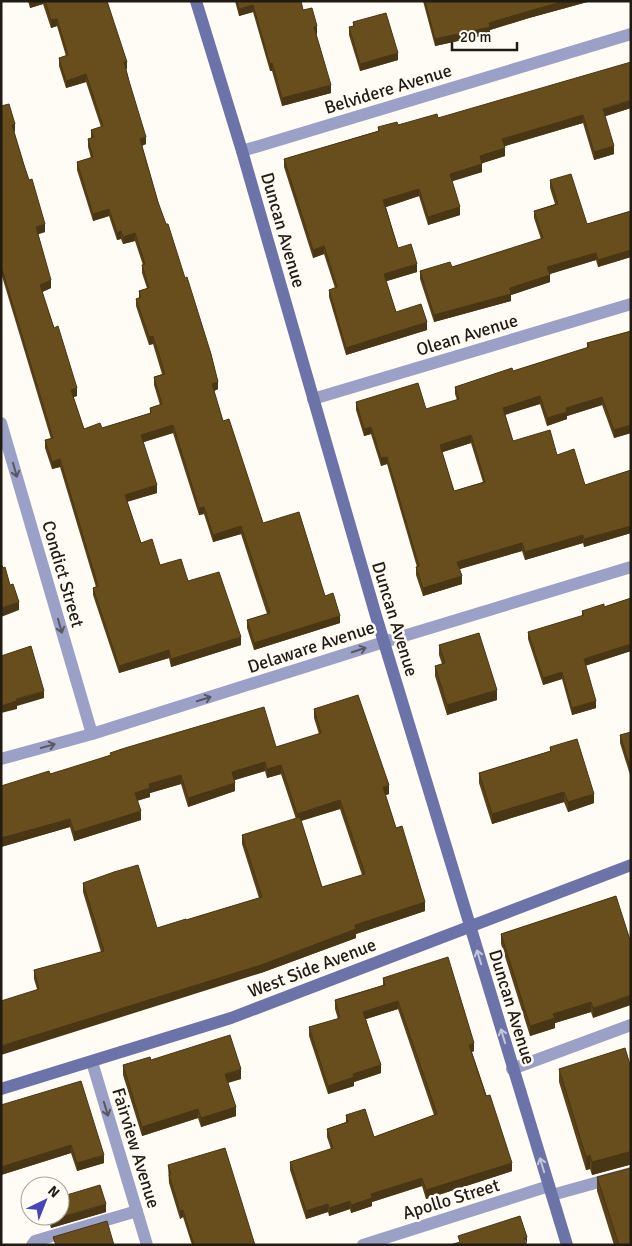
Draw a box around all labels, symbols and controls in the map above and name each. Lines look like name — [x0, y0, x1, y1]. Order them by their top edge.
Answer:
scale bar — [452, 20, 517, 52]
text: 20 m — [460, 28, 491, 46]
street label: Belvidere Avenue — [322, 59, 454, 119]
street label: Duncan Avenue — [256, 170, 310, 290]
street label: Olean Avenue — [413, 309, 521, 361]
one-way arrow — [10, 462, 20, 478]
street label: Condict Street — [37, 518, 89, 630]
street label: Duncan Avenue — [367, 559, 423, 679]
street label: Delaware Avenue — [245, 616, 377, 678]
one-way arrow — [56, 618, 66, 634]
one-way arrow — [350, 645, 366, 654]
one-way arrow — [196, 693, 212, 703]
one-way arrow — [40, 741, 56, 750]
street label: West Side Avenue — [245, 933, 379, 1003]
street label: Duncan Avenue — [484, 947, 540, 1067]
one-way arrow — [473, 949, 483, 965]
one-way arrow — [497, 1029, 507, 1045]
street label: Fairview Avenue — [107, 1085, 165, 1211]
one-way arrow — [101, 1100, 111, 1116]
one-way arrow — [537, 1157, 547, 1173]
street label: Apollo Street — [400, 1174, 502, 1224]
north arrow — [20, 1176, 70, 1226]
text: N — [44, 1182, 63, 1201]

